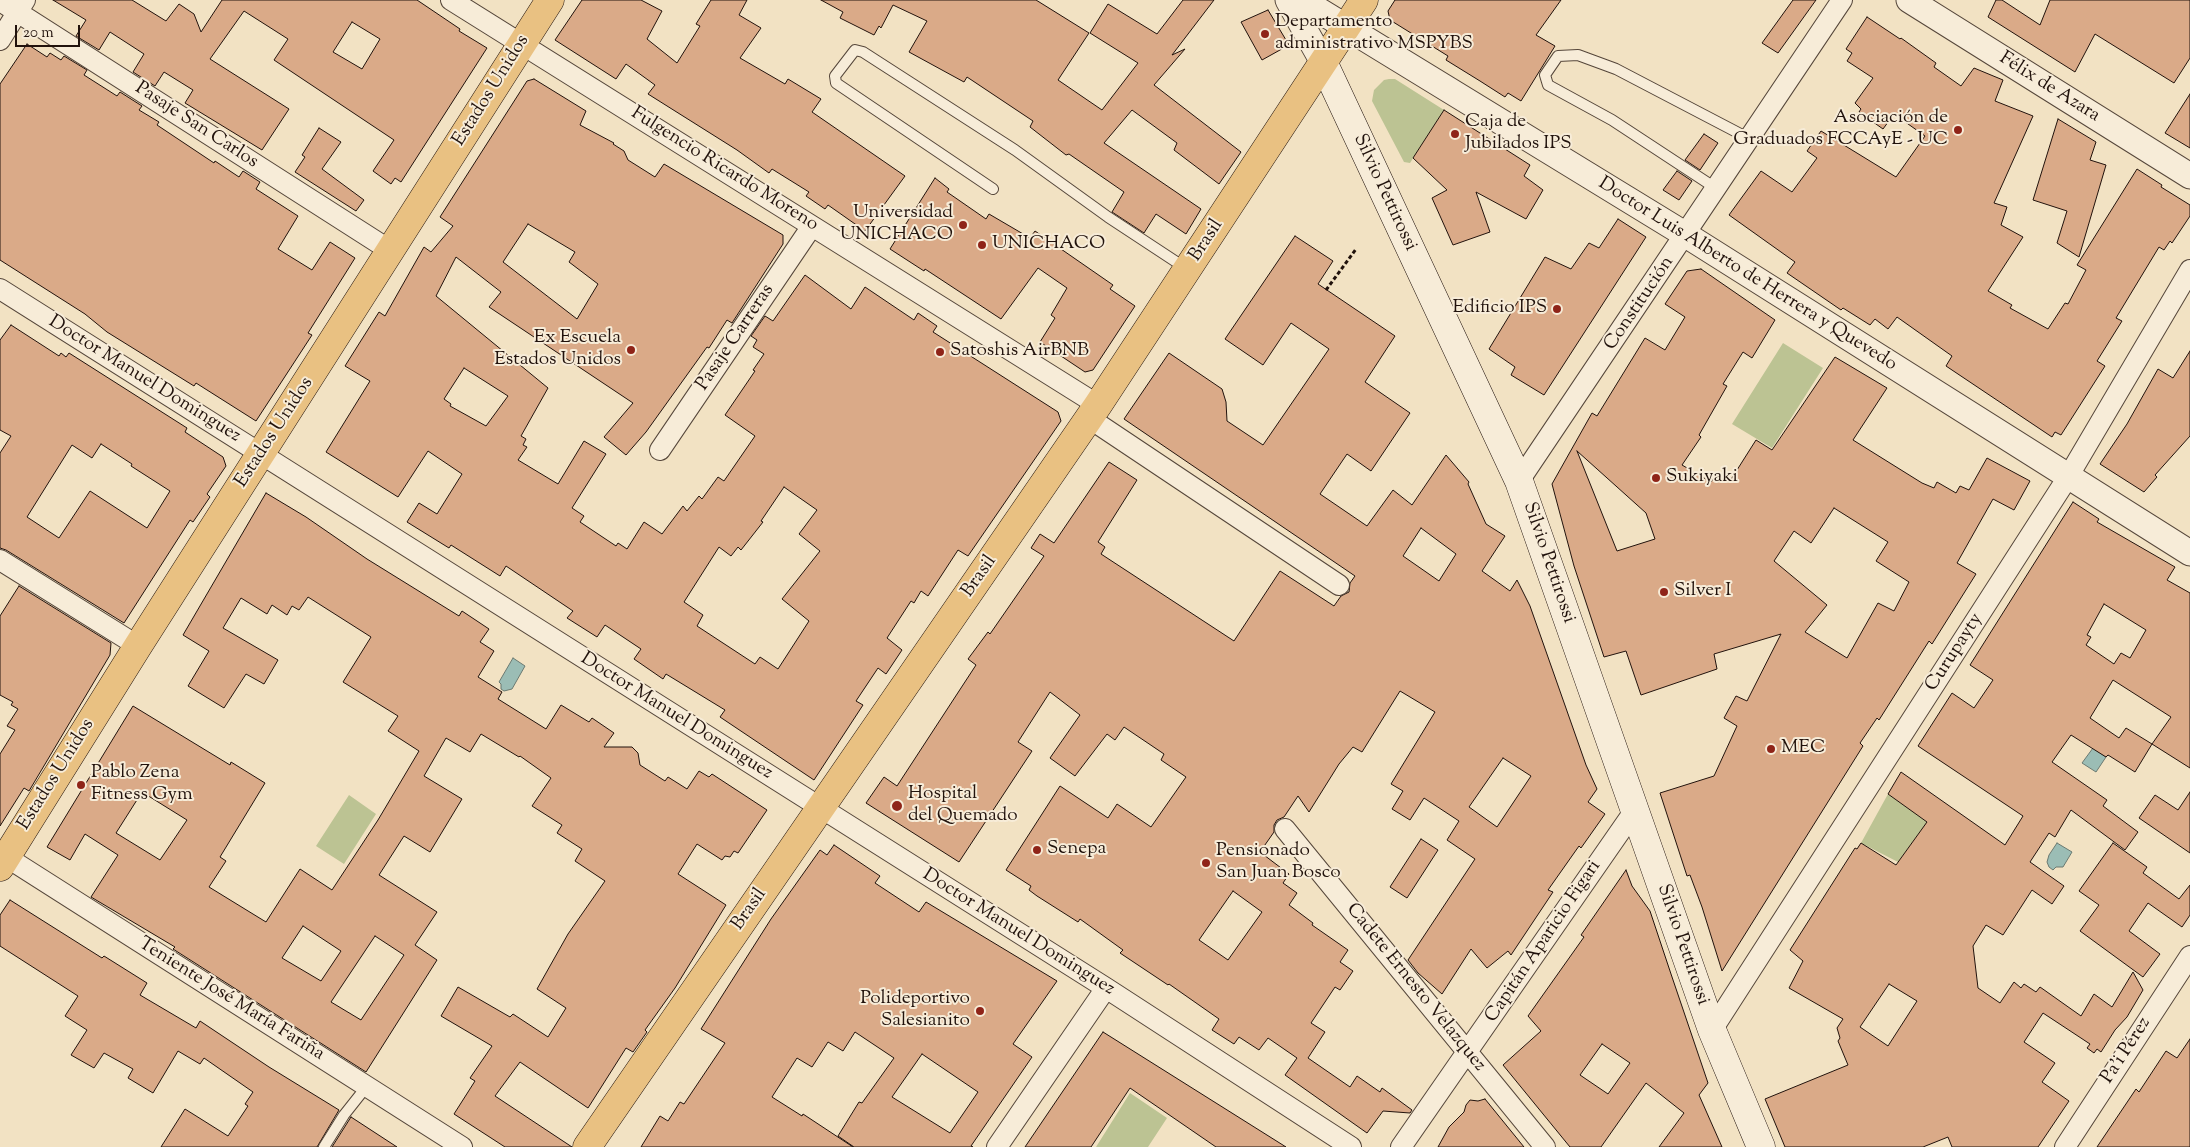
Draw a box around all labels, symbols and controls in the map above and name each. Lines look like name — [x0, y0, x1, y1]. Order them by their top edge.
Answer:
place label: Departamento administrativo MSPYBS — [1275, 12, 1473, 56]
scale bar — [18, 15, 82, 47]
text: 20 m — [23, 23, 54, 44]
marker: Departamento administrativo MSPYBS — [1259, 28, 1271, 40]
street label: Estados Unidos — [449, 31, 535, 151]
street label: Félix de Azara — [1994, 48, 2104, 128]
street label: Pasaje San Carlos — [130, 78, 262, 174]
street label: Fulgencio Ricardo Moreno — [626, 103, 822, 237]
place label: Asociación de Graduados FCCAyE - UC — [1733, 108, 1948, 152]
place label: Caja de Jubilados IPS — [1465, 112, 1572, 156]
marker: Asociación de Graduados FCCAyE - UC — [1952, 124, 1964, 136]
marker: Caja de Jubilados IPS — [1449, 128, 1461, 140]
street label: Silvio Pettirossi — [1347, 131, 1421, 255]
street label: Doctor Luis Alberto de Herrera y Quevedo — [1593, 173, 1901, 377]
place label: Universidad UNICHACO — [840, 203, 953, 247]
street label: Brasil — [1185, 215, 1229, 267]
marker: Universidad UNICHACO — [957, 219, 969, 231]
place label: UNICHACO — [992, 234, 1105, 256]
marker: UNICHACO — [976, 239, 988, 251]
street label: Constitución — [1600, 253, 1680, 355]
street label: Pasaje Carreras — [692, 280, 780, 396]
place label: Edificio IPS — [1452, 298, 1547, 320]
marker: Edificio IPS — [1551, 303, 1563, 315]
street label: Doctor Manuel Dominguez — [44, 311, 244, 449]
place label: Ex Escuela Estados Unidos — [494, 328, 621, 372]
place label: Satoshis AirBNB — [950, 341, 1089, 363]
marker: Ex Escuela Estados Unidos — [625, 344, 637, 356]
marker: Satoshis AirBNB — [934, 346, 946, 358]
street label: Estados Unidos — [231, 374, 319, 492]
place label: Sukiyaki — [1666, 467, 1738, 489]
marker: Sukiyaki — [1650, 472, 1662, 484]
street label: Silvio Pettirossi — [1517, 500, 1579, 626]
street label: Brasil — [957, 552, 1003, 602]
place label: Silver I — [1674, 581, 1731, 603]
marker: Silver I — [1658, 586, 1670, 598]
street label: Curupayty — [1921, 610, 1989, 696]
street label: Doctor Manuel Dominguez — [576, 648, 776, 786]
street label: Estados Unidos — [14, 715, 100, 835]
place label: MEC — [1781, 738, 1825, 760]
marker: MEC — [1765, 743, 1777, 755]
place label: Pablo Zena Fitness Gym — [91, 763, 193, 807]
marker: Pablo Zena Fitness Gym — [75, 779, 87, 791]
place label: Hospital del Quemado — [908, 784, 1018, 828]
marker: Hospital del Quemado — [890, 799, 904, 813]
place label: Senepa — [1047, 839, 1106, 861]
place label: Pensionado San Juan Bosco — [1216, 841, 1341, 885]
marker: Senepa — [1031, 844, 1043, 856]
marker: Pensionado San Juan Bosco — [1200, 857, 1212, 869]
street label: Capitán Aparicio Figari — [1481, 857, 1607, 1027]
street label: Doctor Manuel Dominguez — [918, 864, 1118, 1002]
street label: Silvio Pettirossi — [1651, 882, 1713, 1008]
street label: Brasil — [727, 885, 773, 935]
street label: Cadete Ernesto Velazquez — [1340, 899, 1490, 1077]
street label: Teniente José María Fariña — [134, 933, 328, 1067]
place label: Polideportivo Salesianito — [860, 989, 970, 1033]
marker: Polideportivo Salesianito — [974, 1005, 986, 1017]
street label: Pa'i Pérez — [2097, 1013, 2157, 1089]

